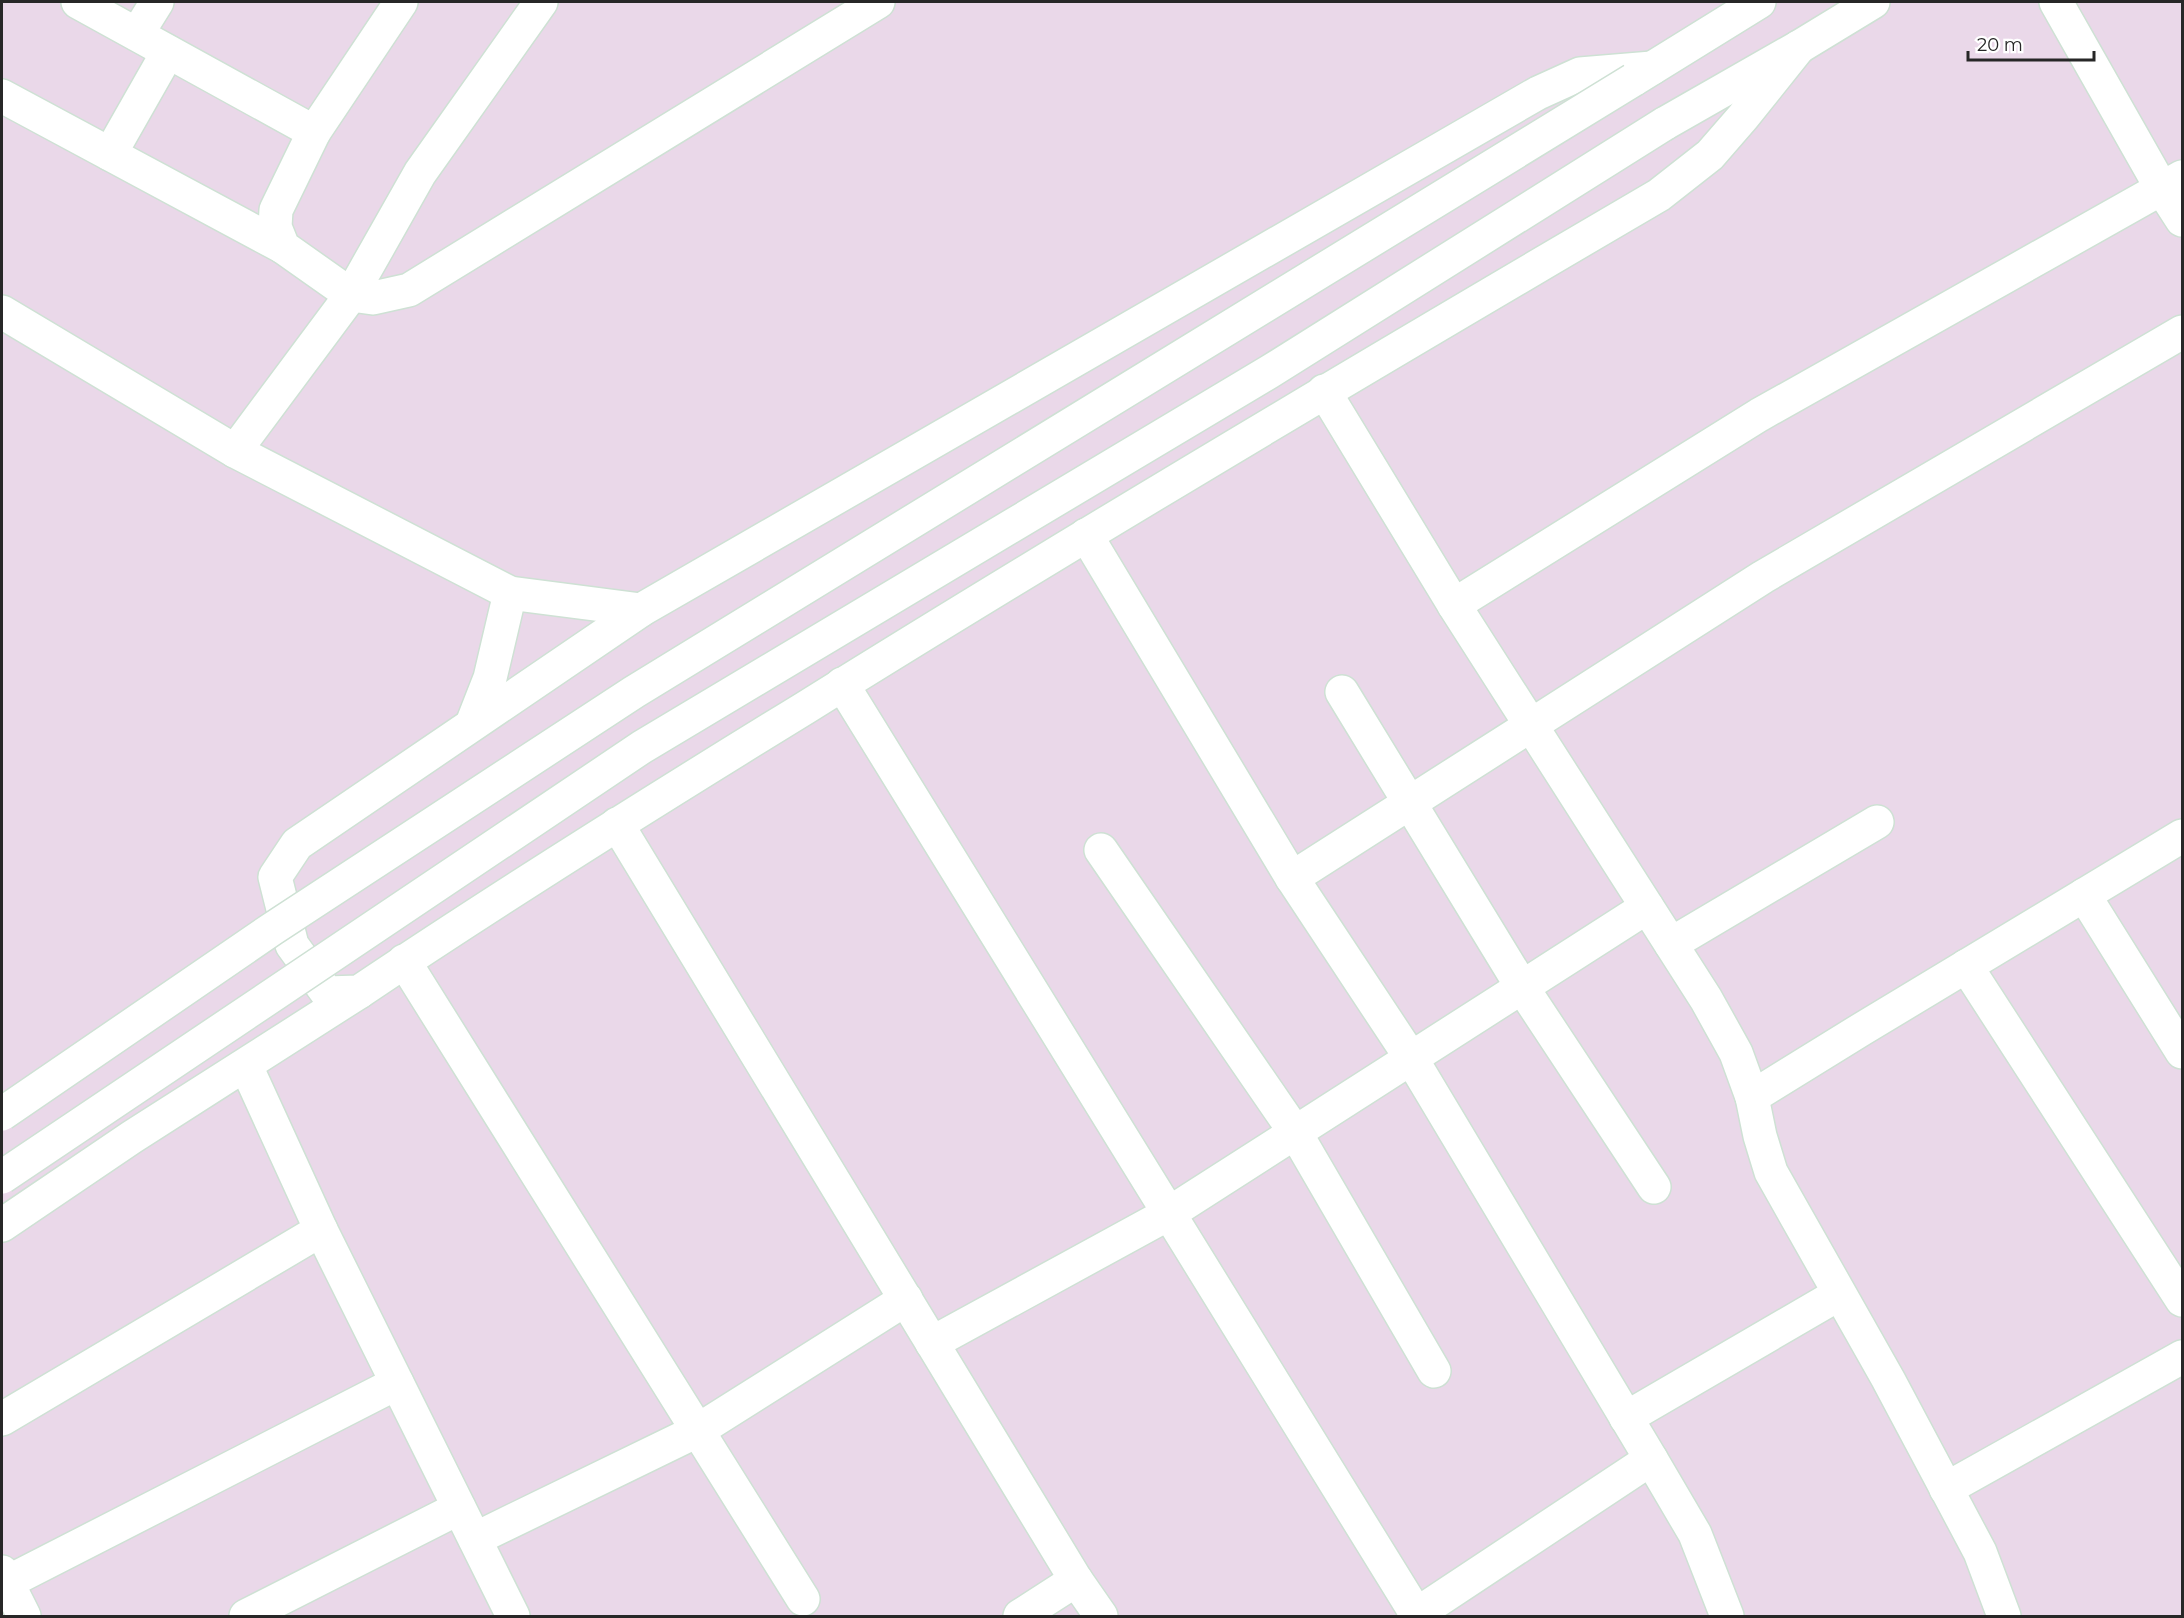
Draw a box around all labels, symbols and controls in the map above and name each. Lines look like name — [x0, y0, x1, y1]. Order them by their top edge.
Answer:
scale bar — [1968, 24, 2094, 62]
text: 20 m — [1977, 34, 2023, 56]

